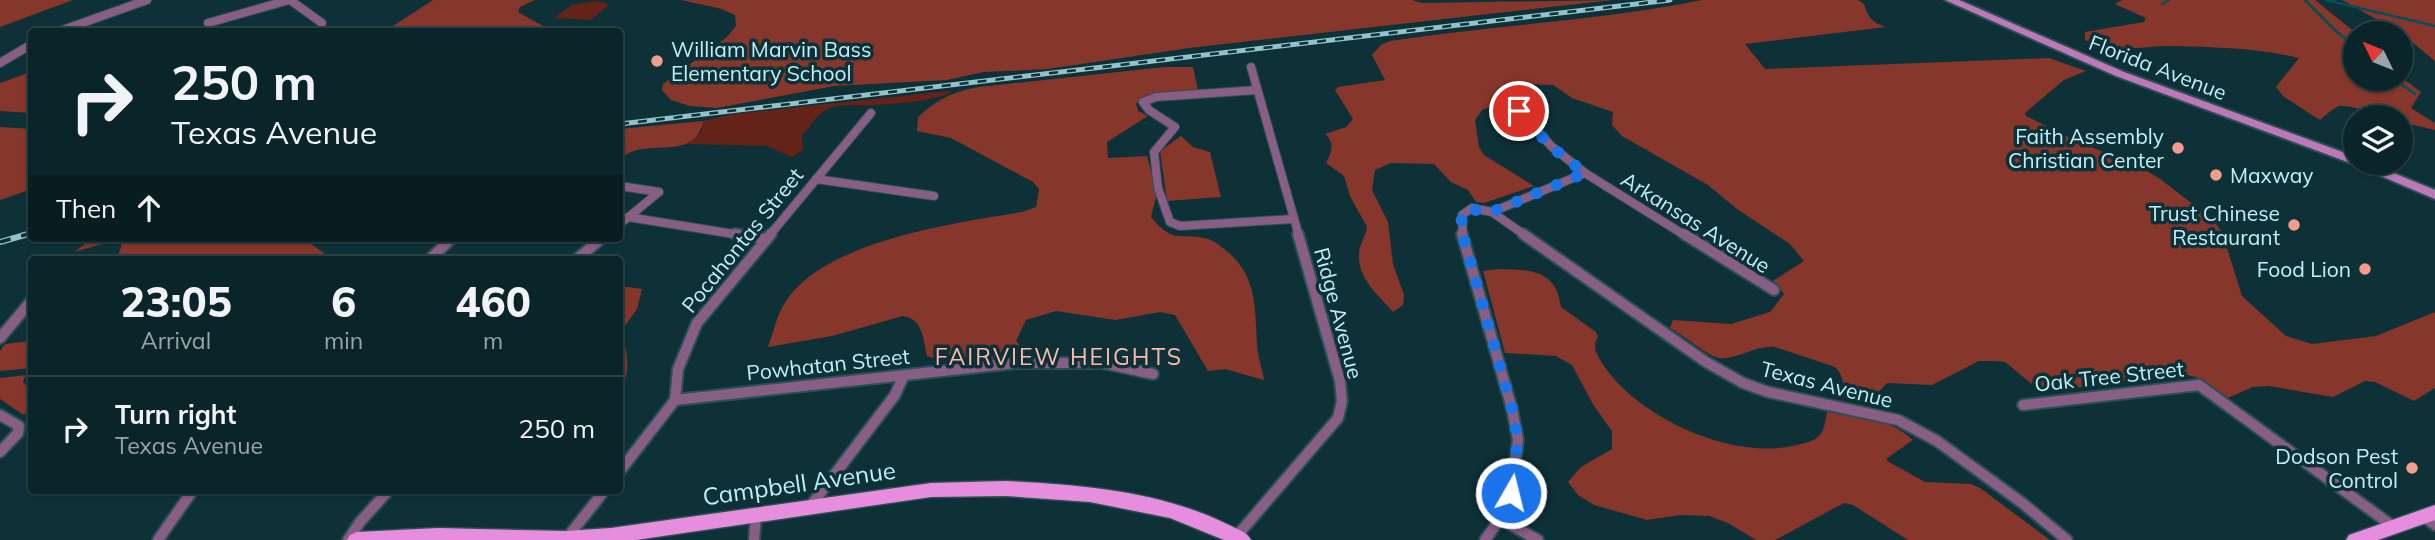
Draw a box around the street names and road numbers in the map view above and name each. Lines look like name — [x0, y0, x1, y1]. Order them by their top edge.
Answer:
street label: Florida Avenue — [2086, 29, 2230, 105]
street label: Pocahontas Street — [676, 162, 808, 318]
street label: Arkansas Avenue — [1617, 166, 1775, 278]
street label: Ridge Avenue — [1309, 245, 1369, 381]
street label: Powhatan Street — [745, 342, 911, 386]
street label: Texas Avenue — [1758, 355, 1896, 413]
street label: Oak Tree Street — [2033, 355, 2185, 397]
street label: Campbell Avenue — [701, 455, 897, 511]

